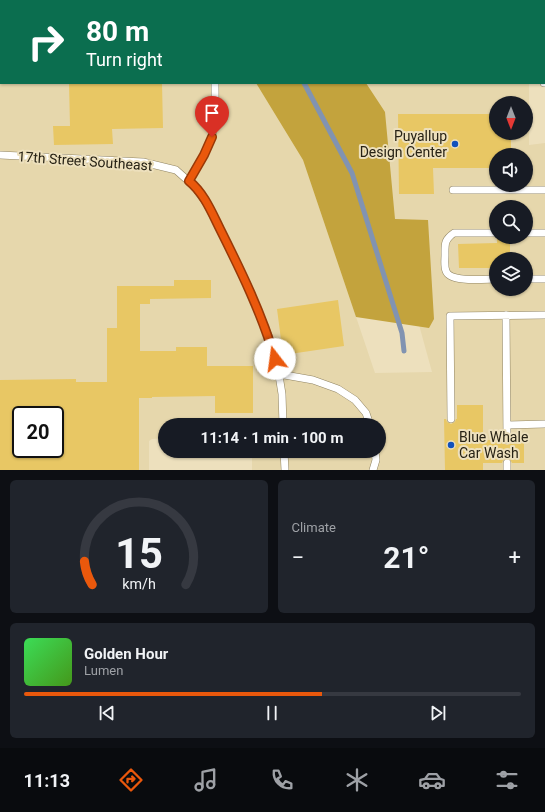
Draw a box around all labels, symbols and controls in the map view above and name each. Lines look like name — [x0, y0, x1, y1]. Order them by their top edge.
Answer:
text: 80 m — [86, 15, 149, 48]
icon: right — [20, 16, 72, 68]
text: Turn right — [86, 49, 163, 70]
pin — [195, 96, 229, 137]
north arrow — [489, 96, 533, 140]
map controls — [489, 96, 533, 296]
icon: arrive — [201, 102, 223, 124]
place label: Puyallup Design Center — [360, 128, 447, 160]
marker: Puyallup Design Center — [450, 139, 460, 149]
street label: 17th Street Southeast — [17, 148, 153, 174]
button: sound — [489, 148, 533, 192]
button: search — [489, 200, 533, 244]
button: layers — [489, 252, 533, 296]
position arrow — [254, 338, 296, 380]
speed limit sign: 20 — [12, 406, 64, 458]
text: 11:14 · 1 min · 100 m — [201, 429, 343, 447]
place label: Blue Whale Car Wash — [459, 429, 528, 461]
marker: Blue Whale Car Wash — [446, 440, 456, 450]
text: Climate — [292, 520, 336, 535]
text: 15 — [115, 528, 163, 577]
text: 21° — [383, 540, 429, 575]
text: − — [292, 545, 304, 570]
text: + — [509, 545, 521, 570]
text: km/h — [122, 575, 156, 591]
text: Golden Hour — [84, 645, 168, 663]
text: Lumen — [84, 663, 123, 678]
icon: previous — [96, 702, 118, 724]
icon: pause — [261, 702, 283, 724]
icon: next — [427, 702, 449, 724]
icon: directions — [117, 766, 145, 794]
icon: music — [192, 766, 220, 794]
icon: phone — [268, 766, 296, 794]
icon: climate — [343, 766, 371, 794]
icon: car — [418, 766, 446, 794]
icon: filters — [493, 766, 521, 794]
text: 11:13 — [24, 770, 70, 791]

